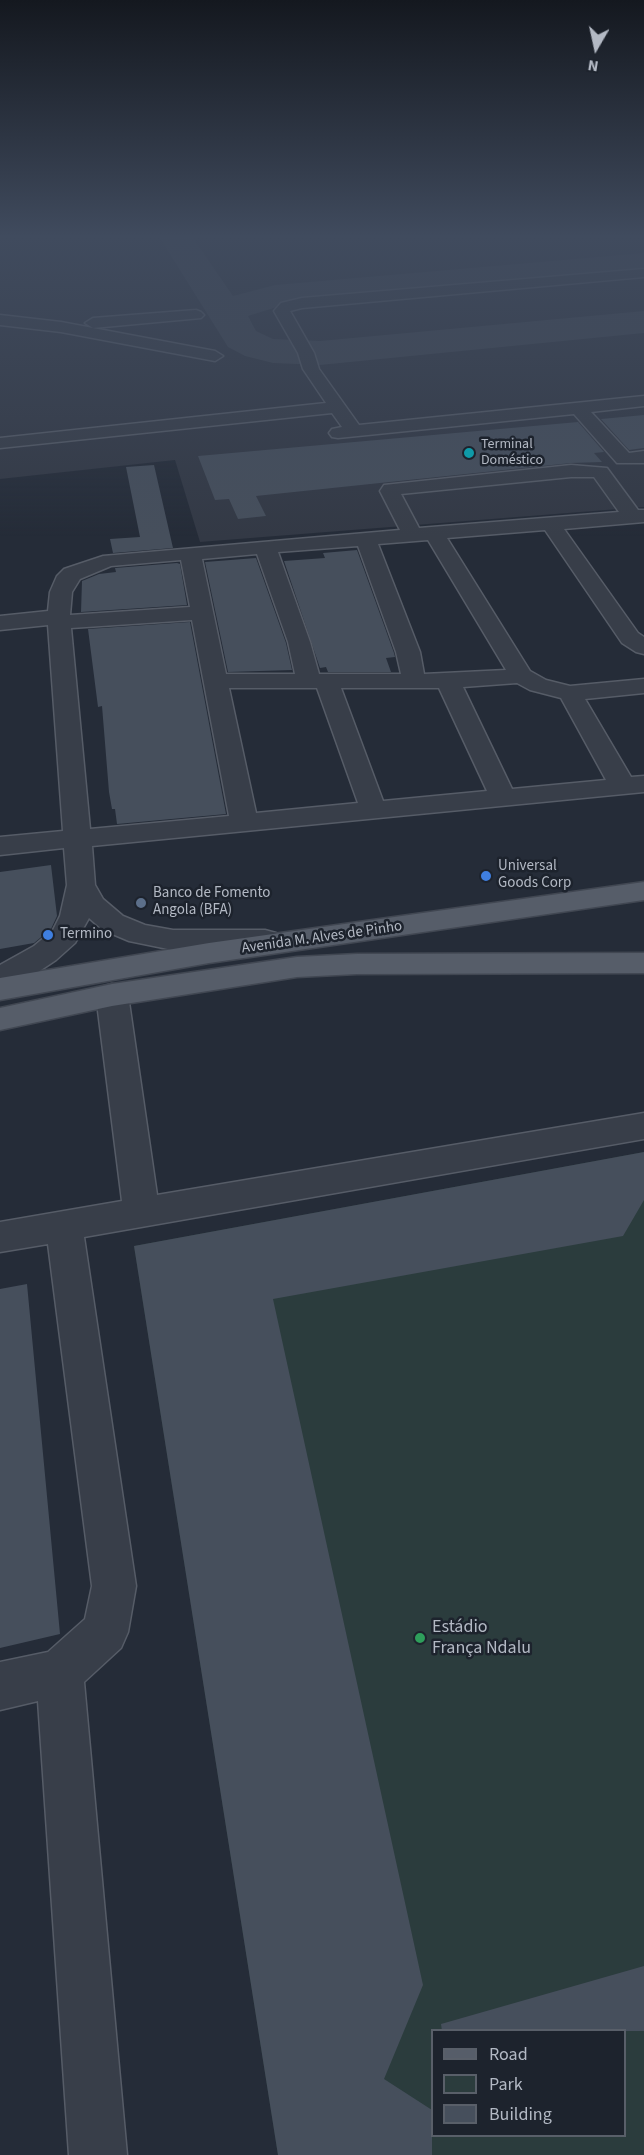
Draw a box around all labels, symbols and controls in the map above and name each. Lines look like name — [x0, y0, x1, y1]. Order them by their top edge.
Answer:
north arrow — [566, 18, 626, 78]
text: N — [586, 54, 600, 77]
place label: Terminal Doméstico — [481, 437, 543, 470]
marker: Terminal Doméstico — [462, 446, 476, 460]
place label: Universal Goods Corp — [498, 858, 571, 893]
marker: Universal Goods Corp — [479, 869, 493, 883]
place label: Banco de Fomento Angola (BFA) — [153, 885, 270, 920]
marker: Banco de Fomento Angola (BFA) — [134, 896, 148, 910]
street label: Avenida M. Alves de Pinho — [241, 918, 403, 958]
place label: Termino — [60, 926, 112, 944]
marker: Termino — [41, 928, 55, 942]
place label: Estádio França Ndalu — [432, 1617, 531, 1660]
marker: Estádio França Ndalu — [413, 1631, 427, 1645]
legend — [431, 2029, 626, 2137]
text: Road — [489, 2042, 528, 2067]
text: Park — [489, 2072, 523, 2097]
text: Building — [489, 2102, 552, 2127]

